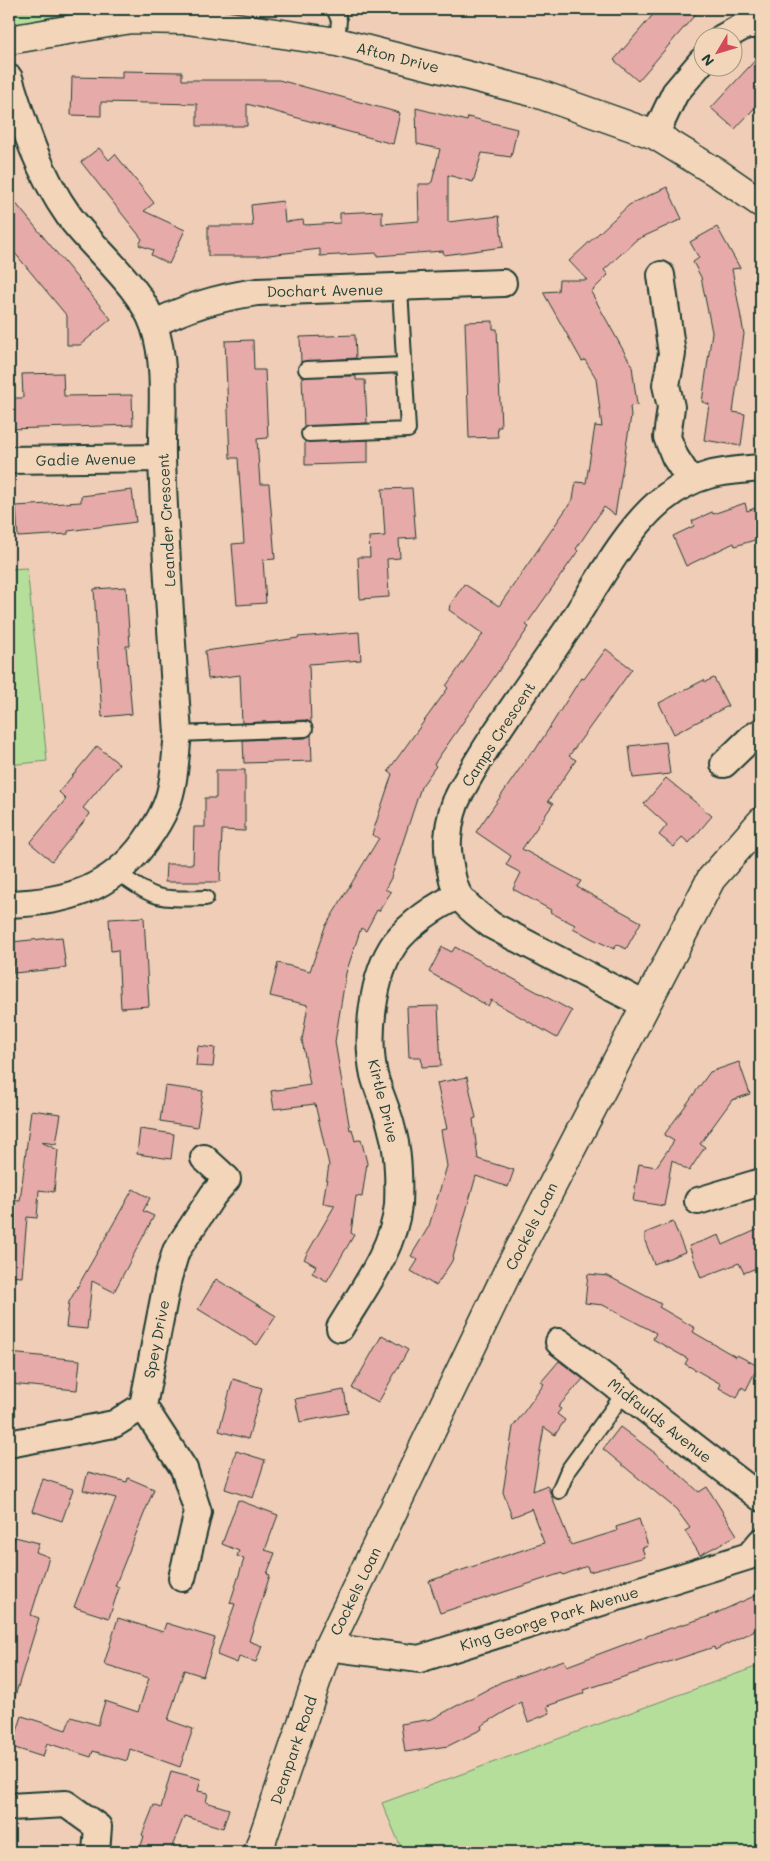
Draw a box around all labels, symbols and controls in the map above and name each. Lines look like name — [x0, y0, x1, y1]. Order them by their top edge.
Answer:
north arrow — [692, 28, 742, 78]
street label: Afton Drive — [355, 37, 441, 77]
text: N — [697, 50, 718, 70]
street label: Dochart Avenue — [267, 279, 383, 301]
street label: Gadie Avenue — [36, 448, 136, 470]
street label: Leander Crescent — [153, 453, 179, 587]
street label: Camps Crescent — [457, 678, 539, 790]
street label: Kirtle Drive — [364, 1057, 404, 1145]
street label: Cockels Loan — [500, 1179, 562, 1273]
street label: Spey Drive — [139, 1298, 173, 1380]
street label: Midfaulds Avenue — [604, 1373, 716, 1467]
street label: Cockels Loan — [325, 1543, 385, 1639]
street label: King George Park Avenue — [457, 1581, 641, 1655]
street label: Deanpark Road — [265, 1693, 321, 1807]

